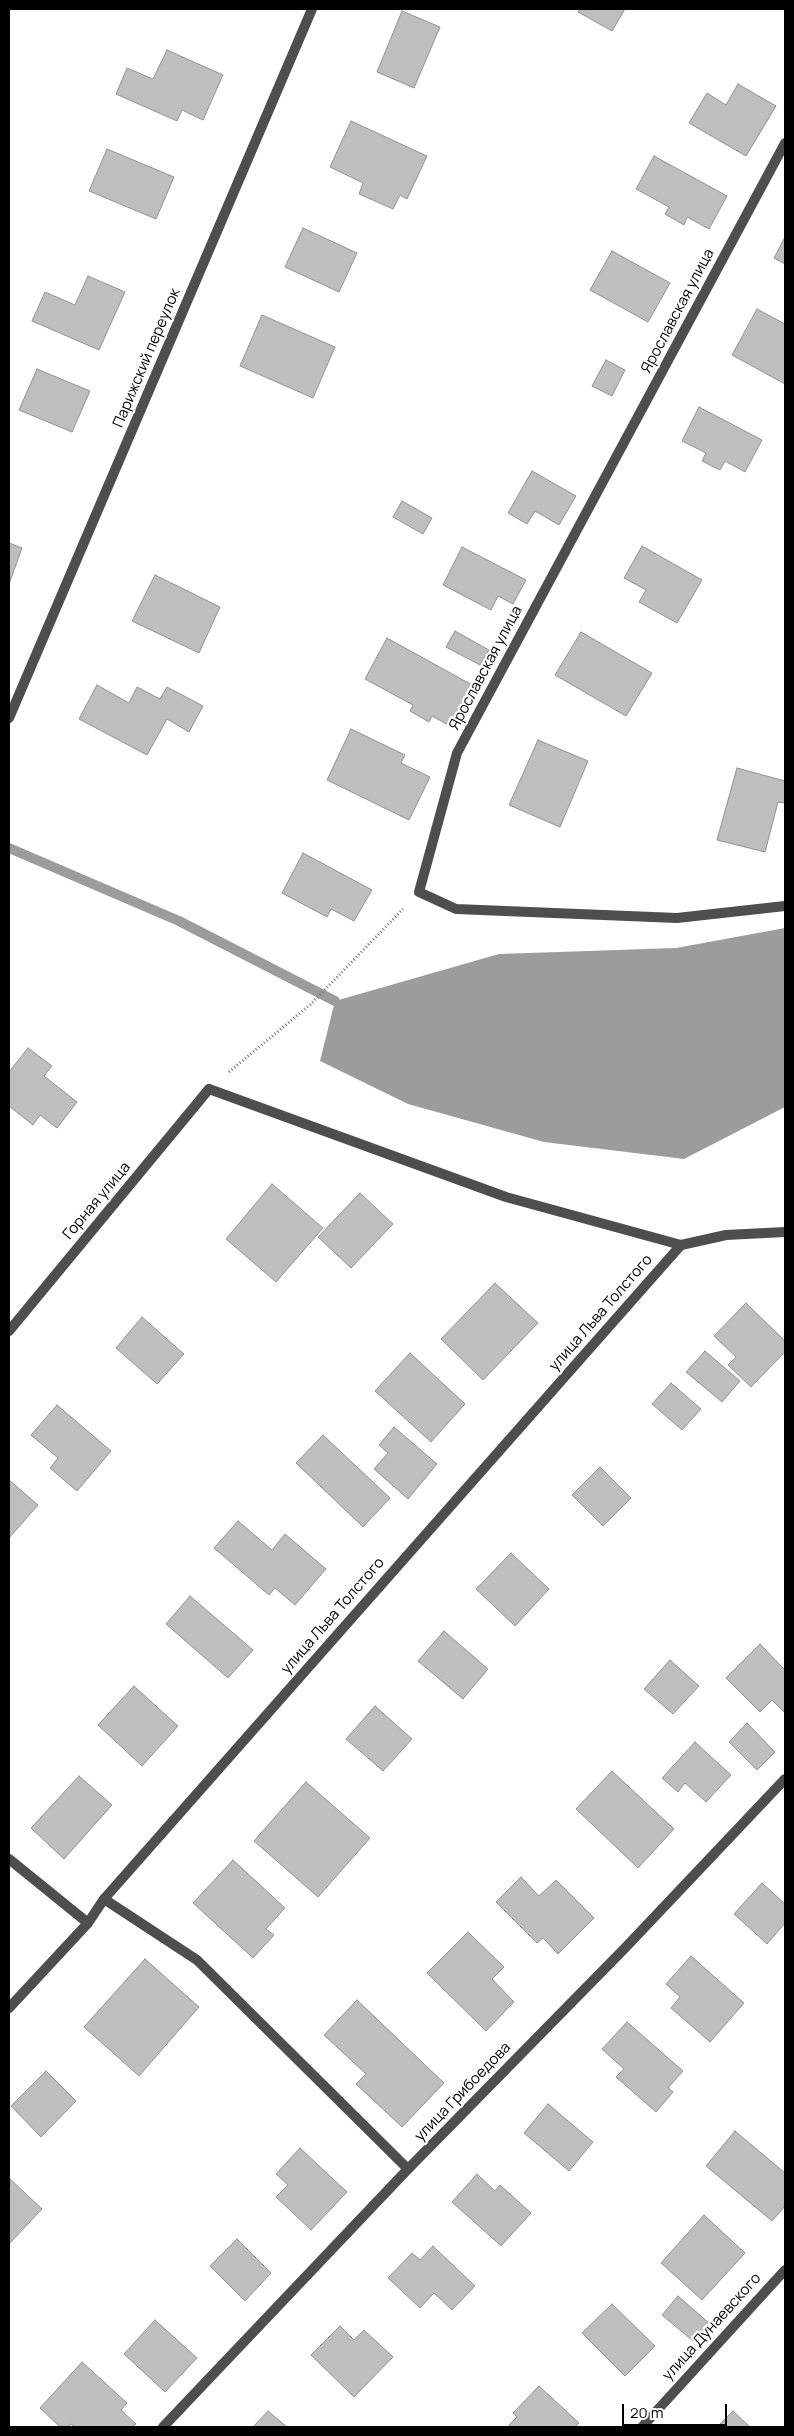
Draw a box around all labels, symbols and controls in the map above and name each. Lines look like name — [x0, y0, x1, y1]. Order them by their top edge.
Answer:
street label: Ярославская улица — [638, 246, 718, 376]
street label: Парижский переулок — [110, 286, 184, 430]
street label: Ярославская улица — [446, 603, 526, 733]
street label: Горная улица — [59, 1159, 135, 1243]
street label: улица Льва Толстого — [546, 1251, 656, 1375]
street label: улица Льва Толстого — [278, 1554, 388, 1678]
street label: улица Грибоедова — [411, 2039, 515, 2145]
street label: улица Дунаевского — [659, 2270, 765, 2384]
scale bar — [624, 2394, 729, 2426]
text: 20 m — [630, 2402, 663, 2423]

